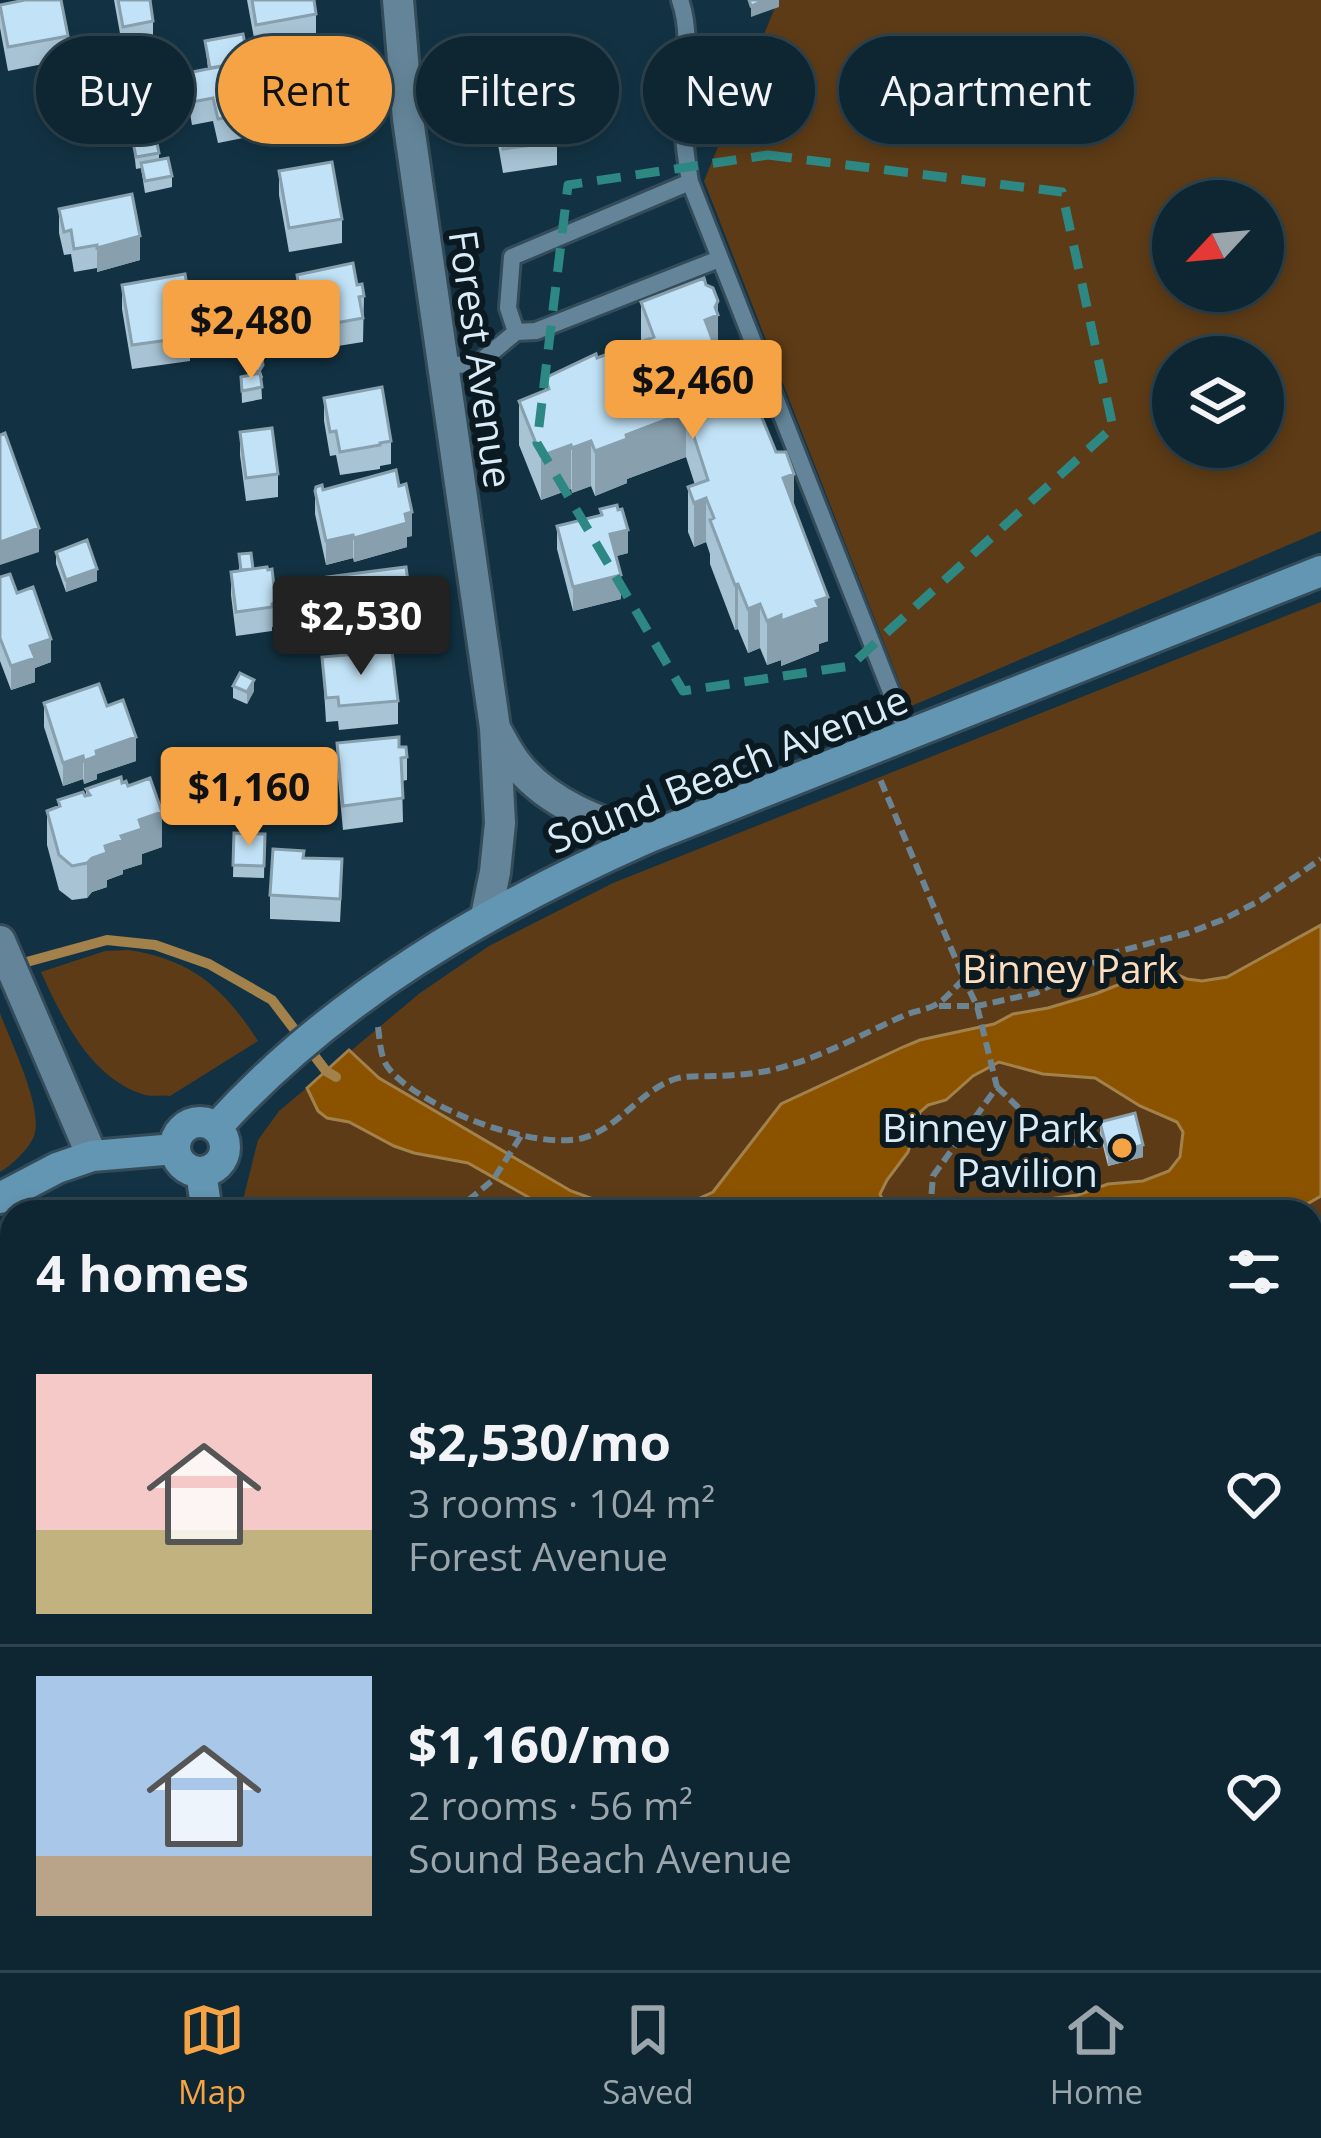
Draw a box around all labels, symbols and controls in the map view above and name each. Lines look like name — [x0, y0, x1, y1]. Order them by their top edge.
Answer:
chip: Buy — [36, 36, 194, 144]
chip: Rent — [218, 36, 392, 144]
chip: Filters — [416, 36, 619, 144]
chip: New — [643, 36, 815, 144]
chip: Apartment — [839, 36, 1134, 144]
north arrow — [1152, 180, 1284, 312]
map controls — [1152, 180, 1284, 468]
street label: Forest Avenue — [438, 227, 526, 491]
pin: $2,480 — [153, 280, 349, 382]
text: $2,480 — [190, 292, 312, 345]
button: layers — [1152, 336, 1284, 468]
pin: $2,460 — [595, 340, 791, 442]
text: $2,460 — [632, 352, 754, 405]
pin: $2,530 — [263, 576, 459, 678]
text: $2,530 — [300, 588, 422, 641]
street label: Sound Beach Avenue — [539, 672, 915, 864]
pin: $1,160 — [151, 747, 347, 849]
text: $1,160 — [188, 759, 310, 812]
park label: Binney Park — [962, 941, 1179, 994]
place label: Binney Park Pavilion — [882, 1100, 1098, 1198]
marker: Binney Park Pavilion — [1109, 1135, 1135, 1161]
text: 4 homes — [36, 1237, 249, 1307]
icon: filters — [1221, 1239, 1287, 1305]
text: $2,530/mo — [408, 1406, 671, 1476]
icon: home — [132, 1422, 276, 1566]
icon: heart — [1221, 1461, 1287, 1527]
text: 3 rooms · 104 m² — [408, 1476, 715, 1529]
text: Forest Avenue — [408, 1529, 668, 1582]
text: $1,160/mo — [408, 1708, 671, 1778]
icon: home — [132, 1724, 276, 1868]
icon: heart — [1221, 1763, 1287, 1829]
text: 2 rooms · 56 m² — [408, 1778, 693, 1831]
text: Sound Beach Avenue — [408, 1831, 792, 1884]
tab: Map — [178, 1997, 246, 2114]
tab: Saved — [602, 1997, 694, 2114]
tab: Home — [1050, 1997, 1143, 2114]

